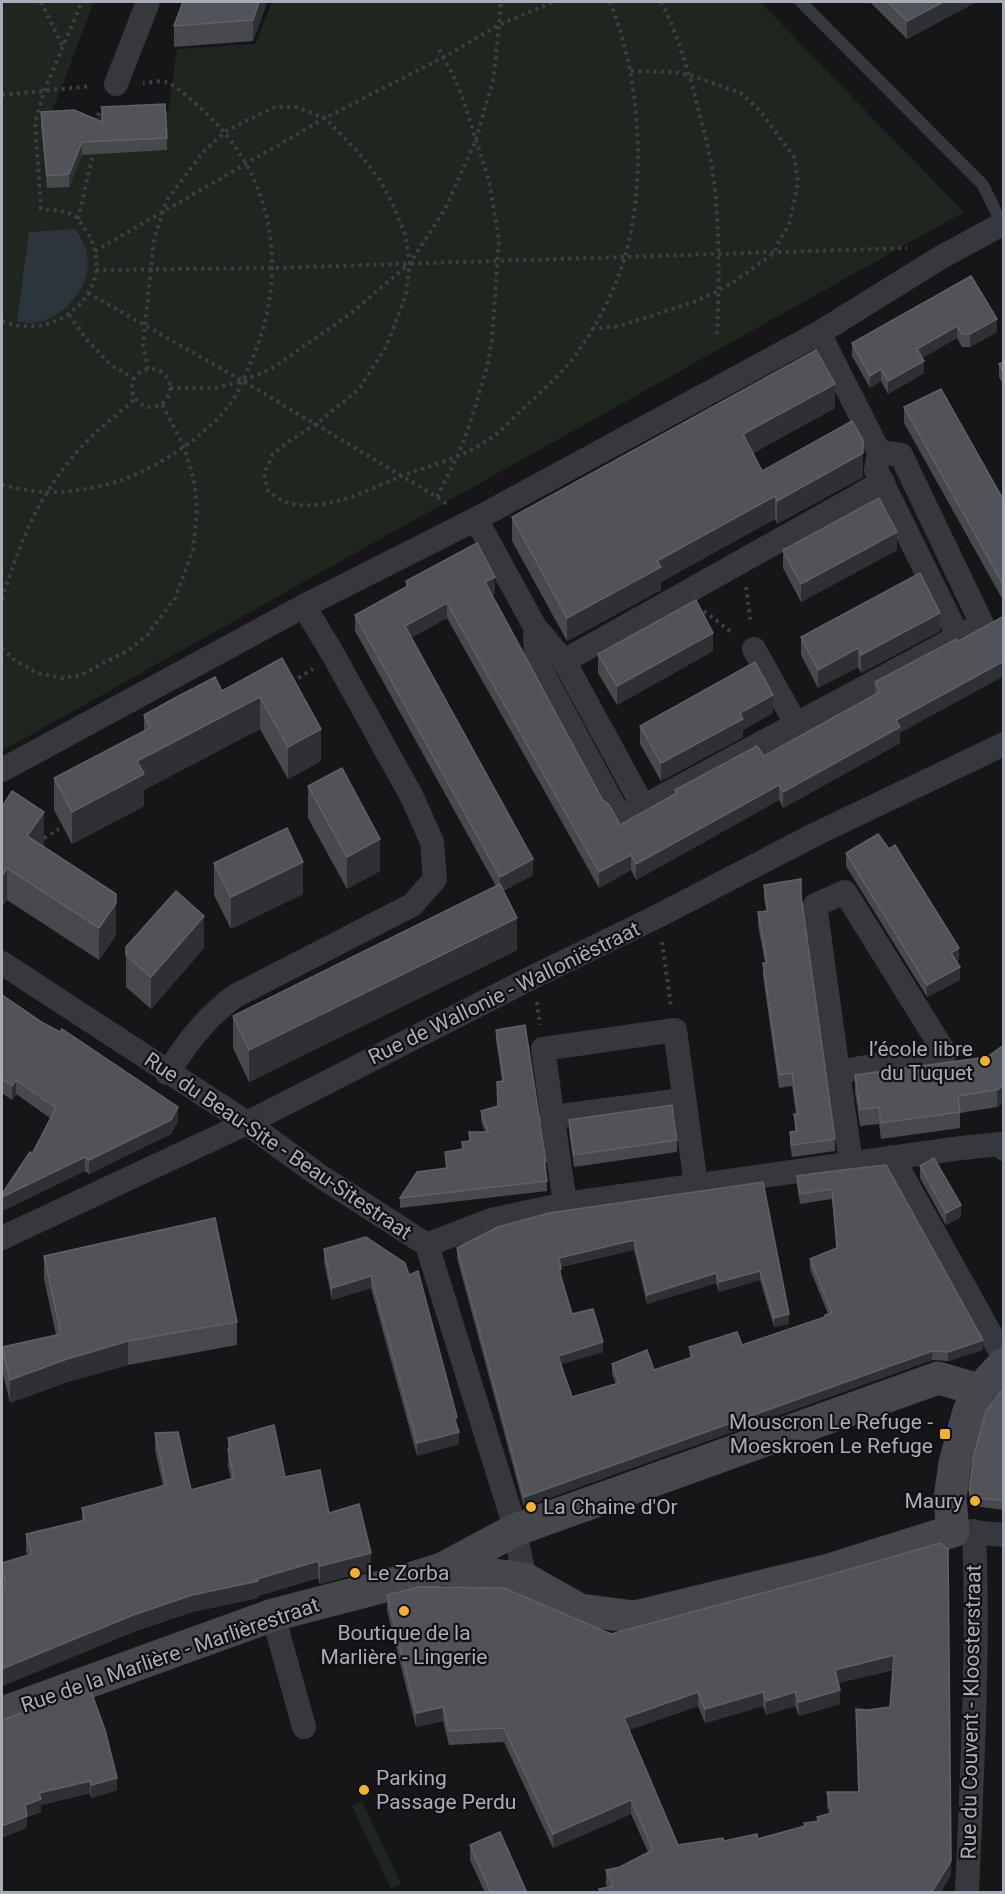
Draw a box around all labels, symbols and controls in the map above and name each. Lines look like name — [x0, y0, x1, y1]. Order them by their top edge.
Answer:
street label: Rue de Wallonie - Walloniëstraat — [364, 917, 644, 1069]
place label: l’école libre du Tuquet — [869, 1037, 973, 1085]
street label: Rue du Beau-Site - Beau-Sitestraat — [140, 1047, 416, 1245]
marker: l’école libre du Tuquet — [978, 1054, 992, 1068]
place label: Mouscron Le Refuge - Moeskroen Le Refuge — [729, 1410, 933, 1458]
marker: Mouscron Le Refuge - Moeskroen Le Refuge — [938, 1427, 952, 1441]
place label: Maury — [904, 1489, 963, 1513]
marker: Maury — [968, 1494, 982, 1508]
place label: La Chaine d'Or — [543, 1495, 678, 1519]
marker: La Chaine d'Or — [524, 1500, 538, 1514]
place label: Le Zorba — [367, 1561, 449, 1585]
street label: Rue du Couvent - Kloosterstraat — [956, 1564, 986, 1860]
marker: Le Zorba — [348, 1566, 362, 1580]
street label: Rue de la Marlière - Marlièrestraat — [18, 1593, 322, 1717]
marker: Boutique de la Marlière - Lingerie — [397, 1604, 411, 1618]
place label: Boutique de la Marlière - Lingerie — [321, 1621, 487, 1669]
place label: Parking Passage Perdu — [376, 1766, 516, 1814]
marker: Parking Passage Perdu — [357, 1783, 371, 1797]

